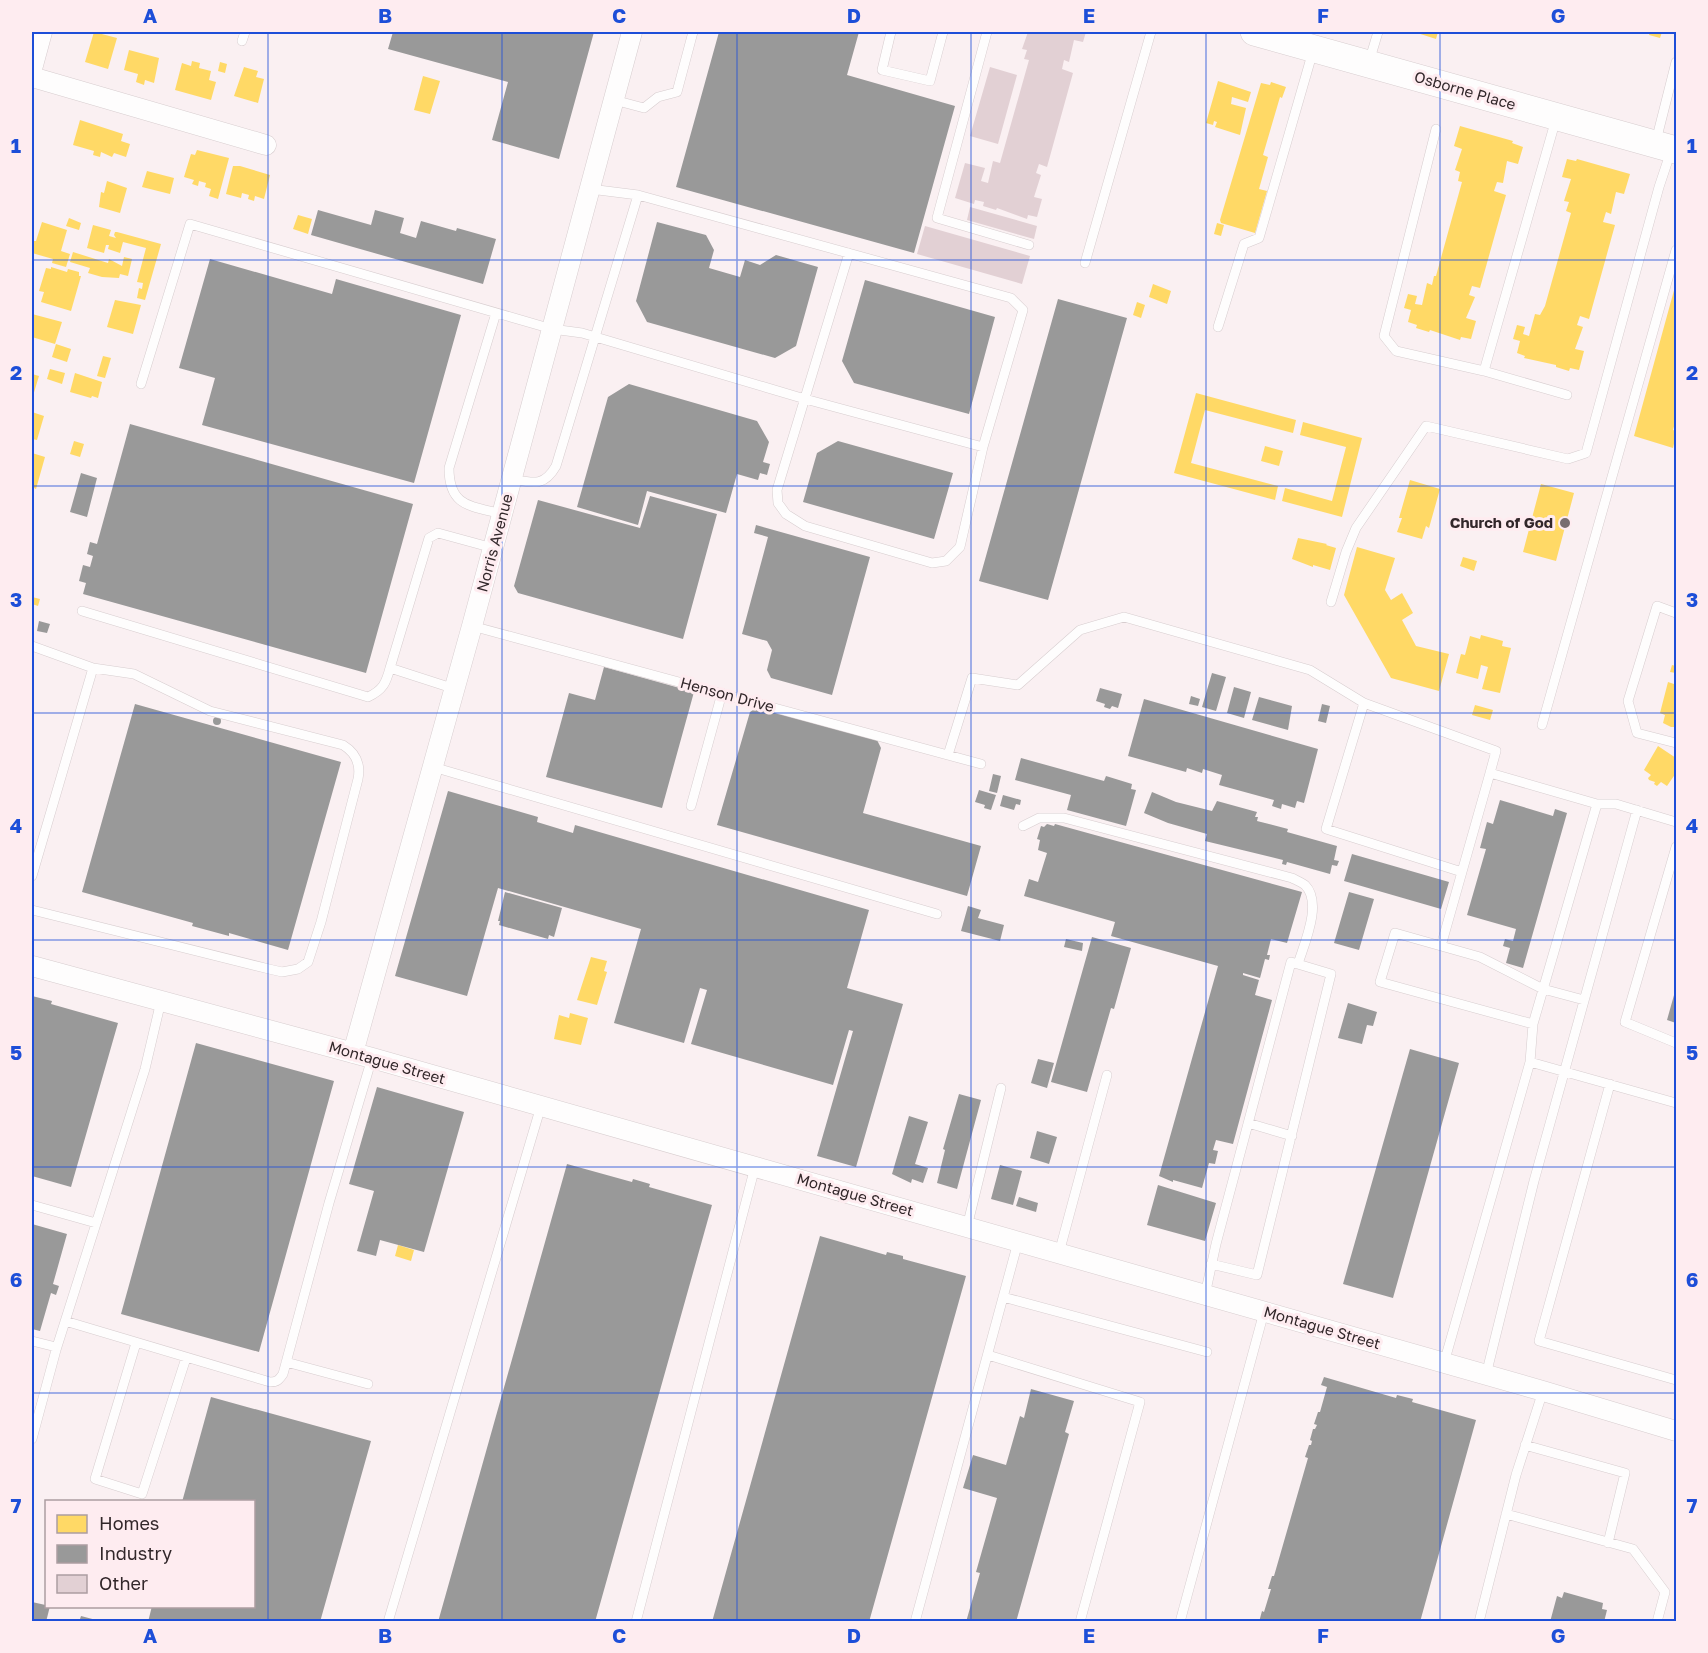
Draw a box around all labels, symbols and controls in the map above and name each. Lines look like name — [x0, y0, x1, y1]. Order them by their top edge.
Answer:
text: A — [143, 3, 157, 27]
text: B — [378, 3, 392, 27]
text: C — [612, 3, 626, 27]
text: D — [847, 3, 861, 27]
text: E — [1083, 3, 1095, 27]
text: F — [1317, 3, 1329, 27]
text: G — [1551, 3, 1565, 27]
street label: Osborne Place — [1412, 67, 1518, 113]
text: 1 — [11, 133, 21, 157]
text: 1 — [1687, 133, 1697, 157]
text: 2 — [10, 360, 22, 384]
text: 2 — [1686, 360, 1698, 384]
street label: Norris Avenue — [472, 491, 516, 594]
place label: Church of God — [1450, 513, 1553, 531]
marker: Church of God — [1558, 516, 1572, 530]
text: 3 — [10, 587, 22, 611]
text: 3 — [1686, 587, 1698, 611]
street label: Henson Drive — [678, 673, 776, 715]
text: 4 — [10, 813, 22, 837]
text: 4 — [1686, 813, 1698, 837]
street label: Montague Street — [327, 1037, 448, 1087]
text: 5 — [10, 1040, 22, 1064]
text: 5 — [1686, 1040, 1698, 1064]
street label: Montague Street — [795, 1169, 916, 1219]
text: 6 — [10, 1267, 22, 1291]
text: 6 — [1686, 1267, 1698, 1291]
street label: Montague Street — [1262, 1302, 1383, 1352]
text: 7 — [11, 1493, 22, 1517]
text: 7 — [1687, 1493, 1698, 1517]
legend — [45, 1500, 255, 1608]
text: Homes — [99, 1512, 159, 1534]
text: Industry — [99, 1542, 172, 1564]
text: Other — [99, 1572, 148, 1594]
text: A — [143, 1623, 157, 1647]
text: B — [378, 1623, 392, 1647]
text: C — [612, 1623, 626, 1647]
text: D — [847, 1623, 861, 1647]
text: E — [1083, 1623, 1095, 1647]
text: F — [1317, 1623, 1329, 1647]
text: G — [1551, 1623, 1565, 1647]

